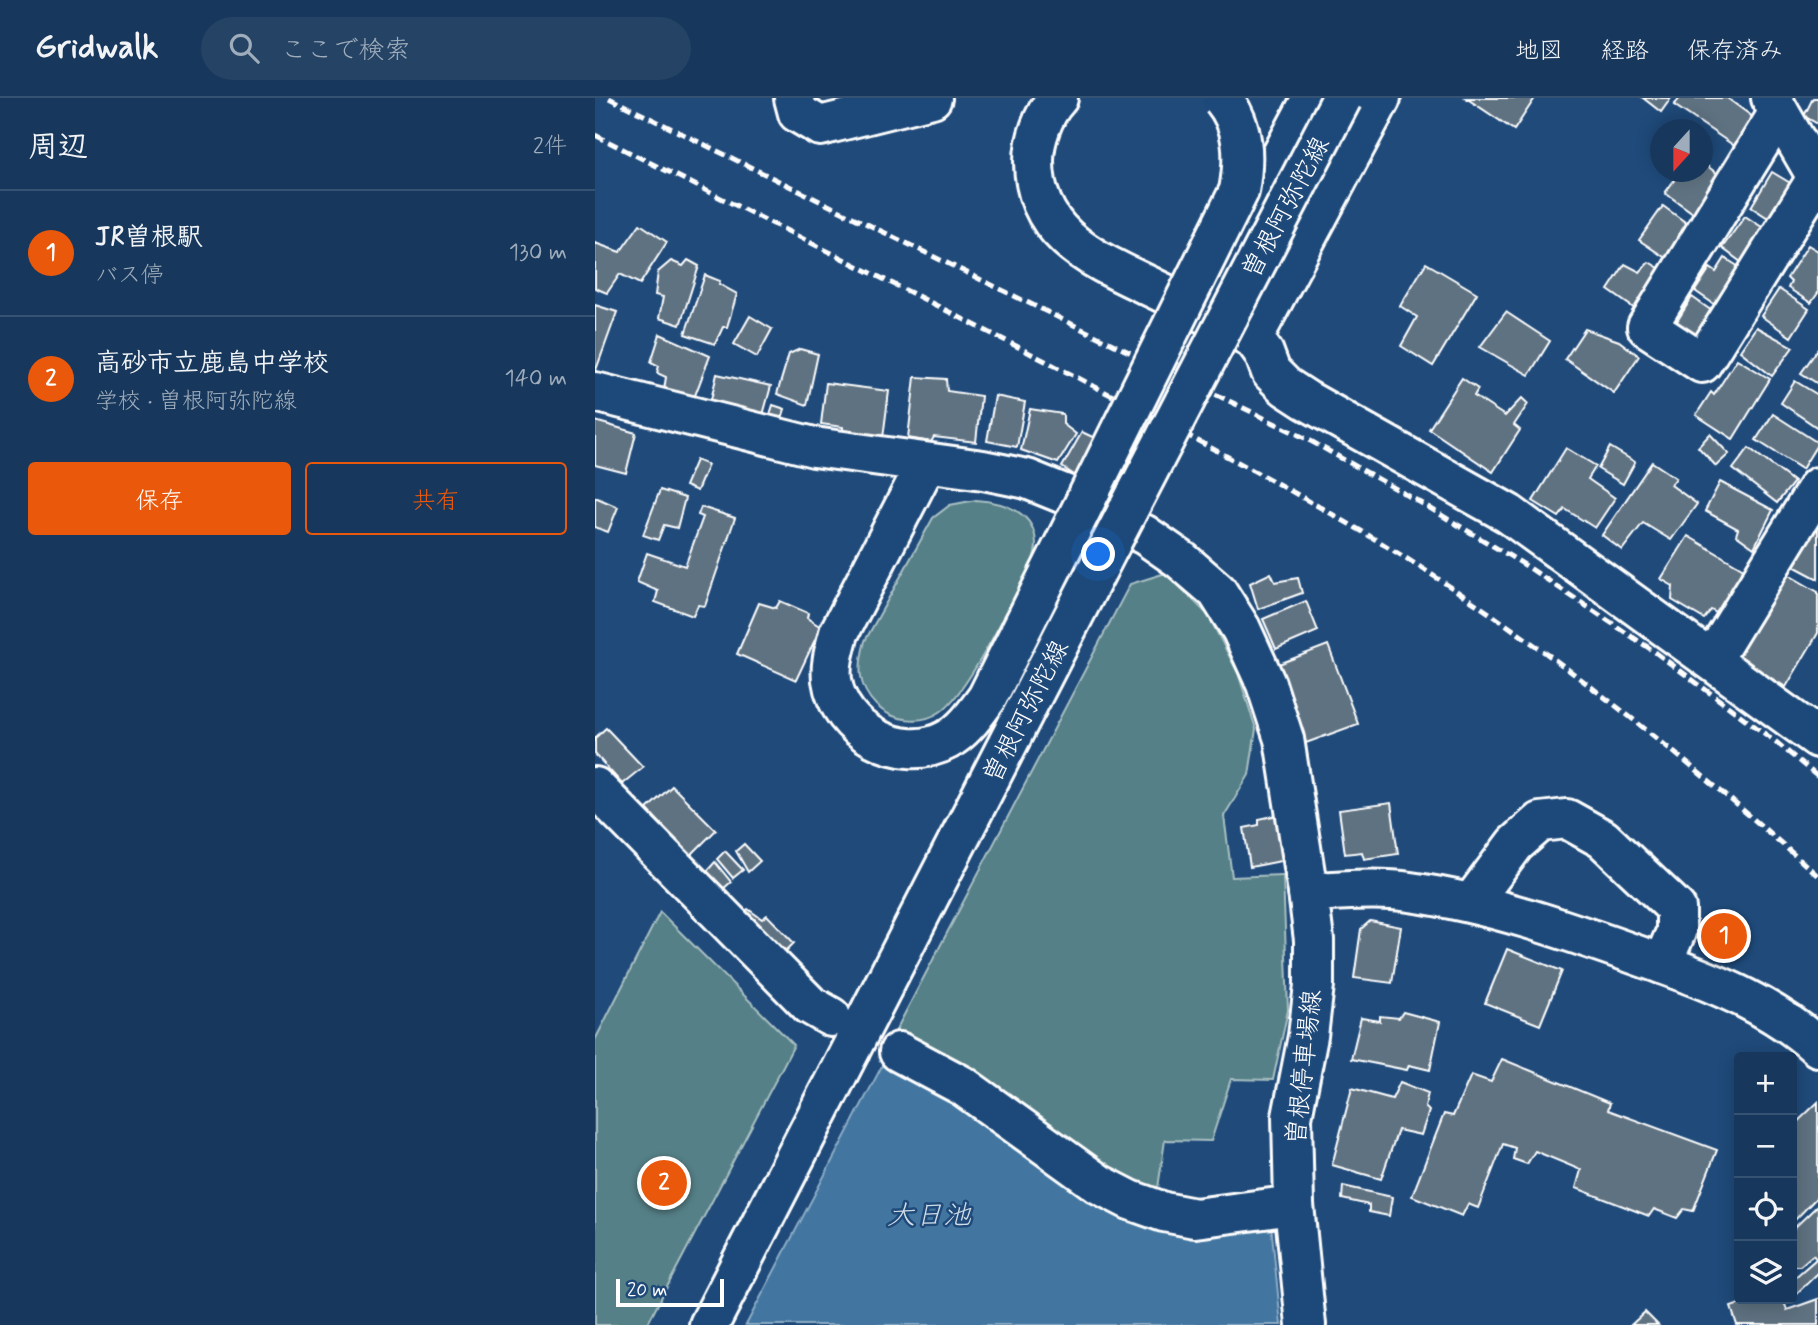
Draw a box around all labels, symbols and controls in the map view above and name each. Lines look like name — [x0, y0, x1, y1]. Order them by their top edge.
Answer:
search box — [201, 17, 691, 80]
text: Gridwalk — [35, 26, 159, 70]
icon: search — [225, 29, 263, 67]
text: ここで検索 — [281, 34, 411, 68]
text: 地図 — [1515, 36, 1563, 67]
text: 経路 — [1601, 36, 1649, 67]
text: 保存済み — [1687, 36, 1783, 67]
north arrow — [1650, 119, 1713, 182]
text: 周辺 — [28, 128, 88, 167]
street label: 曽根阿弥陀線 — [1235, 131, 1338, 285]
text: 2件 — [533, 132, 567, 162]
text: JR曽根駅 — [95, 221, 203, 255]
text: 1 — [46, 238, 56, 268]
text: 130 m — [509, 238, 567, 268]
text: バス停 — [95, 261, 164, 291]
text: 高砂市立鹿島中学校 — [95, 347, 329, 381]
text: 2 — [45, 364, 57, 394]
text: 140 m — [504, 364, 567, 394]
text: 学校 · 曽根阿弥陀線 — [95, 387, 297, 417]
button: 保存 — [28, 462, 291, 535]
button: 共有 — [305, 462, 567, 535]
your location — [1081, 537, 1115, 571]
street label: 曽根阿弥陀線 — [976, 635, 1077, 789]
pin: 1 — [1701, 910, 1747, 962]
street label: 曽根停車場線 — [1280, 988, 1330, 1147]
map controls — [1734, 1052, 1797, 1304]
button: + — [1734, 1052, 1797, 1115]
button: − — [1734, 1115, 1797, 1178]
pin: 2 — [641, 1157, 687, 1209]
button: locate — [1734, 1178, 1797, 1241]
water label: 大日池 — [887, 1198, 972, 1235]
button: layers — [1734, 1241, 1797, 1304]
scale bar — [616, 1276, 725, 1308]
text: 20 m — [627, 1278, 667, 1303]

